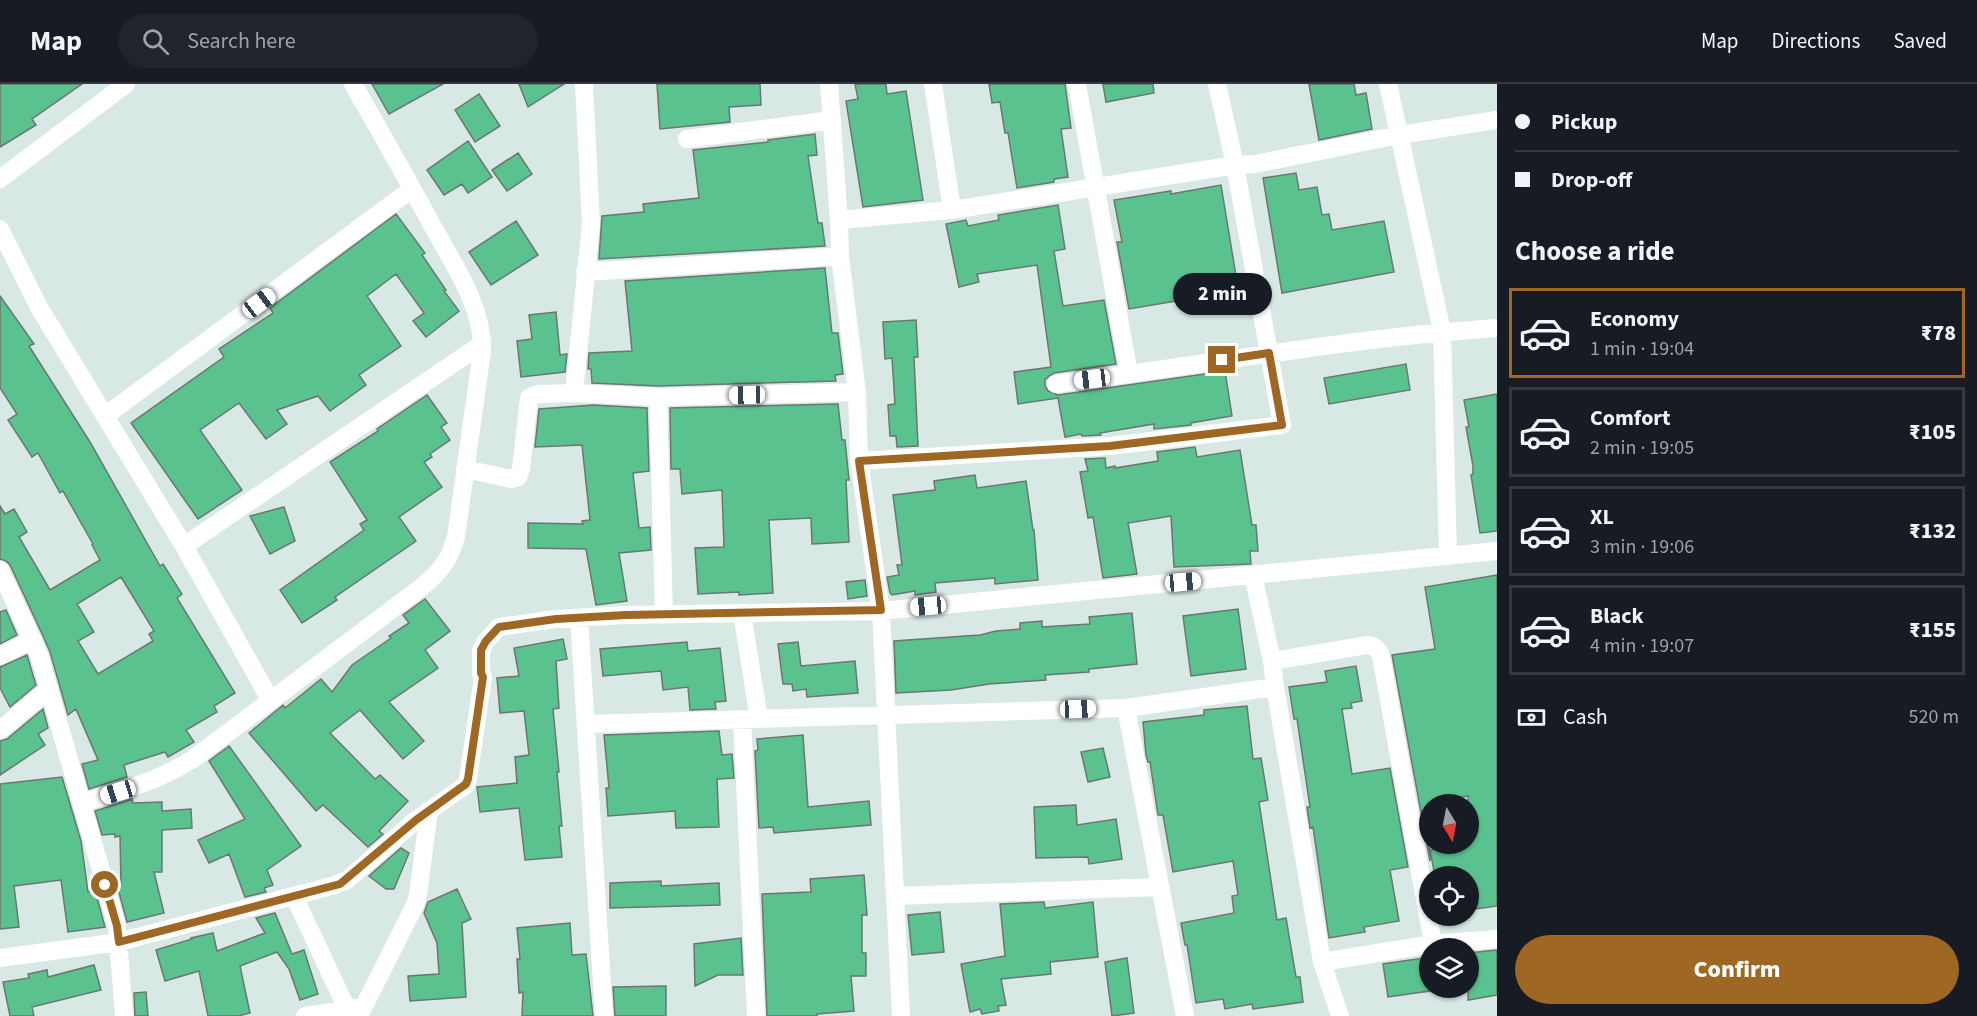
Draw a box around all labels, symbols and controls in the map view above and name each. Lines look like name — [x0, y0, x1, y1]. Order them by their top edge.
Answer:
search box — [118, 14, 538, 68]
text: Map — [30, 21, 82, 61]
icon: search — [139, 25, 172, 58]
text: Search here — [187, 25, 296, 57]
text: Map — [1701, 26, 1739, 56]
text: Directions — [1772, 26, 1860, 56]
text: Saved — [1893, 26, 1947, 56]
text: Pickup — [1551, 106, 1617, 138]
text: Drop-off — [1551, 164, 1632, 196]
text: Choose a ride — [1515, 232, 1675, 271]
callout: 2 min — [1172, 273, 1272, 315]
text: 2 min — [1198, 280, 1247, 308]
car — [239, 285, 279, 321]
text: Economy — [1590, 303, 1679, 335]
icon: car — [1518, 306, 1572, 360]
text: ₹78 — [1921, 317, 1956, 349]
text: 1 min · 19:04 — [1590, 335, 1694, 363]
route end — [1208, 346, 1235, 373]
car — [1073, 368, 1111, 390]
car — [729, 386, 765, 404]
text: Comfort — [1590, 402, 1671, 434]
icon: car — [1518, 405, 1572, 459]
text: ₹105 — [1909, 416, 1956, 448]
text: 2 min · 19:05 — [1590, 434, 1694, 462]
text: XL — [1590, 501, 1614, 533]
icon: car — [1518, 504, 1572, 558]
text: ₹132 — [1909, 515, 1956, 547]
text: 3 min · 19:06 — [1590, 533, 1694, 561]
car — [1164, 571, 1202, 593]
car — [909, 595, 947, 617]
text: Black — [1590, 600, 1644, 632]
icon: car — [1518, 603, 1572, 657]
text: ₹155 — [1909, 614, 1956, 646]
text: 4 min · 19:07 — [1590, 632, 1694, 660]
car — [1060, 699, 1096, 719]
icon: cash — [1515, 701, 1548, 734]
text: Cash — [1563, 701, 1608, 733]
text: 520 m — [1909, 703, 1959, 731]
car — [98, 778, 138, 806]
north arrow — [1419, 794, 1479, 854]
map controls — [1419, 794, 1479, 998]
button: locate — [1419, 866, 1479, 926]
route start — [91, 871, 118, 898]
button: Confirm — [1515, 935, 1959, 1004]
button: layers — [1419, 938, 1479, 998]

